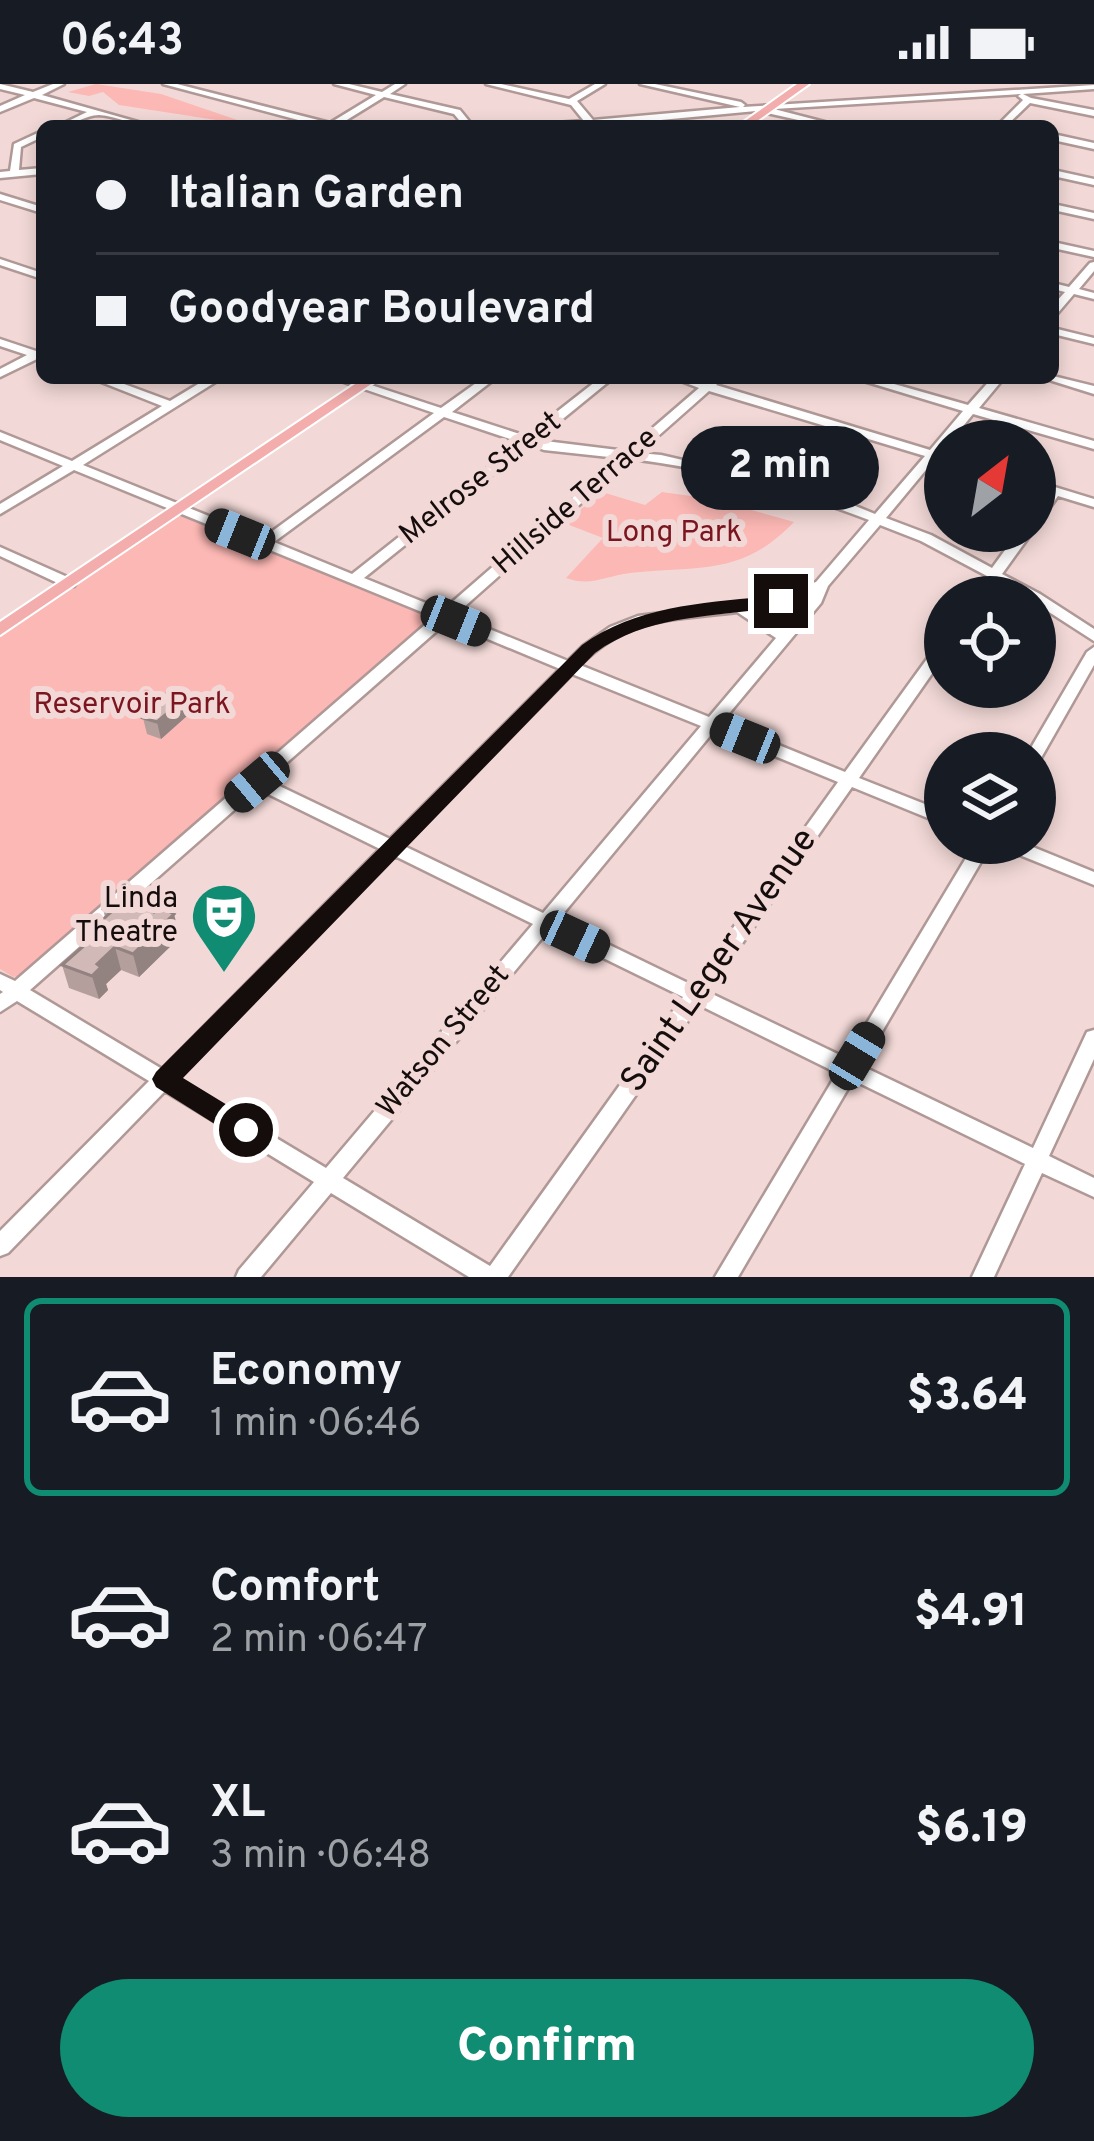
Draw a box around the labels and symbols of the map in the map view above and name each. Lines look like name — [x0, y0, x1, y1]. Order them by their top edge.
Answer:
street label: Melrose Street — [393, 404, 569, 554]
street label: Hillside Terrace — [486, 420, 666, 584]
north arrow — [924, 420, 1056, 552]
callout: 2 min — [682, 427, 880, 511]
car — [200, 504, 280, 564]
park label: Long Park — [606, 515, 742, 552]
route end — [754, 574, 808, 628]
car — [416, 591, 496, 651]
park label: Reservoir Park — [33, 687, 231, 724]
car — [705, 708, 785, 768]
car — [218, 745, 296, 819]
street label: Saint Leger Avenue — [611, 820, 829, 1102]
place label: Linda Theatre — [75, 881, 178, 952]
theatre icon: Linda Theatre — [189, 881, 259, 975]
car — [535, 905, 615, 969]
street label: Watson Street — [369, 958, 519, 1126]
car — [823, 1016, 891, 1096]
route start — [219, 1103, 273, 1157]

